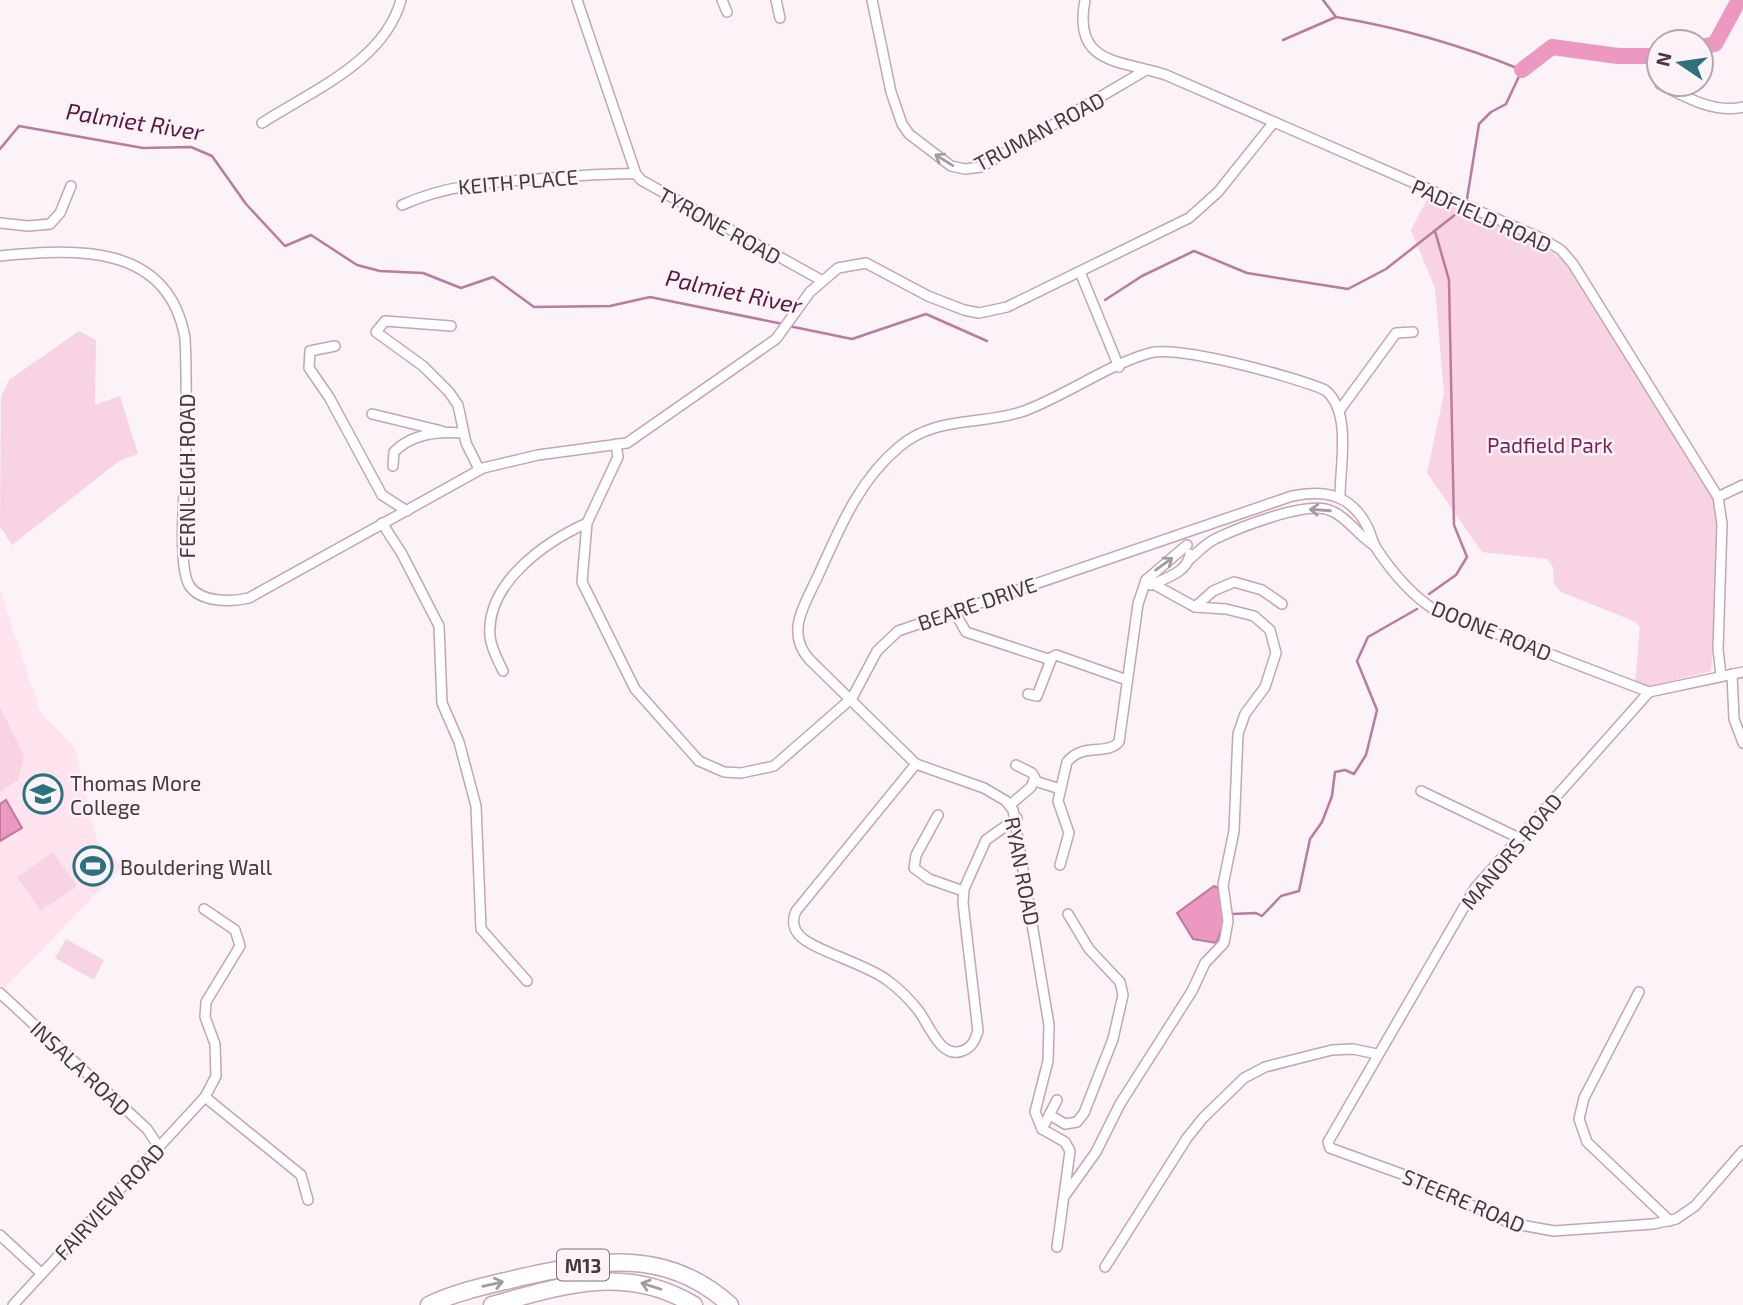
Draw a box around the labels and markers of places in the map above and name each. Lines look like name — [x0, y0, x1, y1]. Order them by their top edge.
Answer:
place label: Thomas More College — [70, 770, 201, 819]
school or university icon: Thomas More College — [22, 773, 64, 815]
sports icon: Bouldering Wall — [72, 845, 114, 887]
place label: Bouldering Wall — [120, 854, 273, 879]

